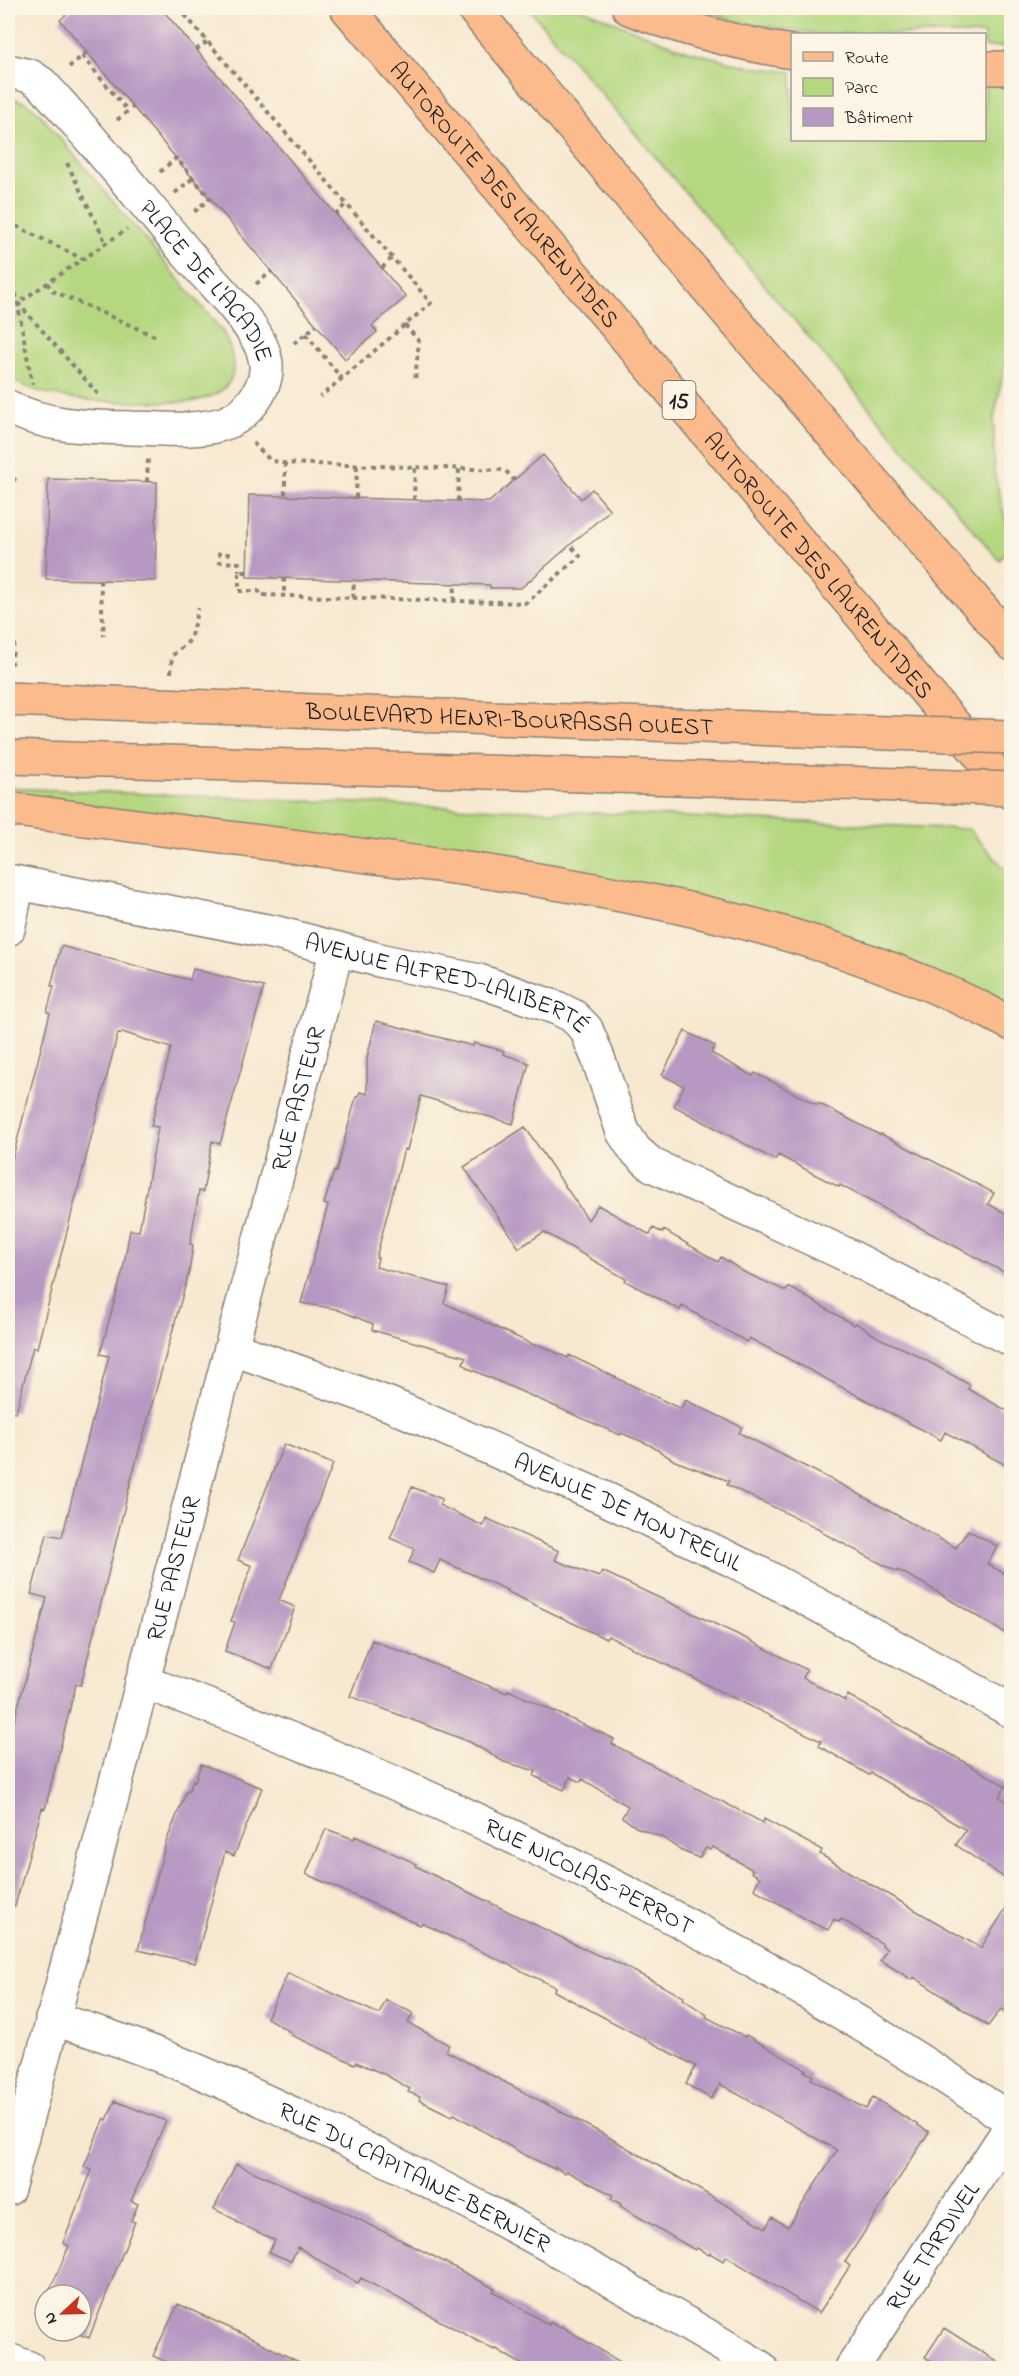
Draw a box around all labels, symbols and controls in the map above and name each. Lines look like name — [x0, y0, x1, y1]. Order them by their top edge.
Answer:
legend — [791, 33, 986, 141]
text: Route — [845, 46, 890, 72]
street label: AUTOROUTE DES LAURENTIDES — [379, 55, 626, 337]
text: Parc — [845, 76, 878, 102]
text: Bâtiment — [844, 106, 913, 132]
street label: PLACE DE L'ACADIE — [129, 193, 280, 366]
road number: 15 — [662, 381, 696, 419]
street label: AUTOROUTE DES LAURENTIDES — [694, 425, 940, 708]
street label: BOULEVARD HENRI-BOURASSA OUEST — [304, 696, 714, 747]
street label: AVENUE ALFRED-LALIBERTÉ — [301, 926, 597, 1043]
street label: RUE PASTEUR — [264, 1022, 336, 1176]
street label: AVENUE DE MONTREUIL — [507, 1446, 747, 1582]
street label: RUE PASTEUR — [139, 1492, 211, 1645]
street label: RUE NICOLAS-PERROT — [478, 1811, 700, 1946]
street label: RUE DU CAPITAINE-BERNIER — [272, 2094, 557, 2263]
street label: RUE TARDIVEL — [879, 2176, 990, 2319]
north arrow — [33, 2283, 93, 2343]
text: N — [38, 2308, 64, 2327]

